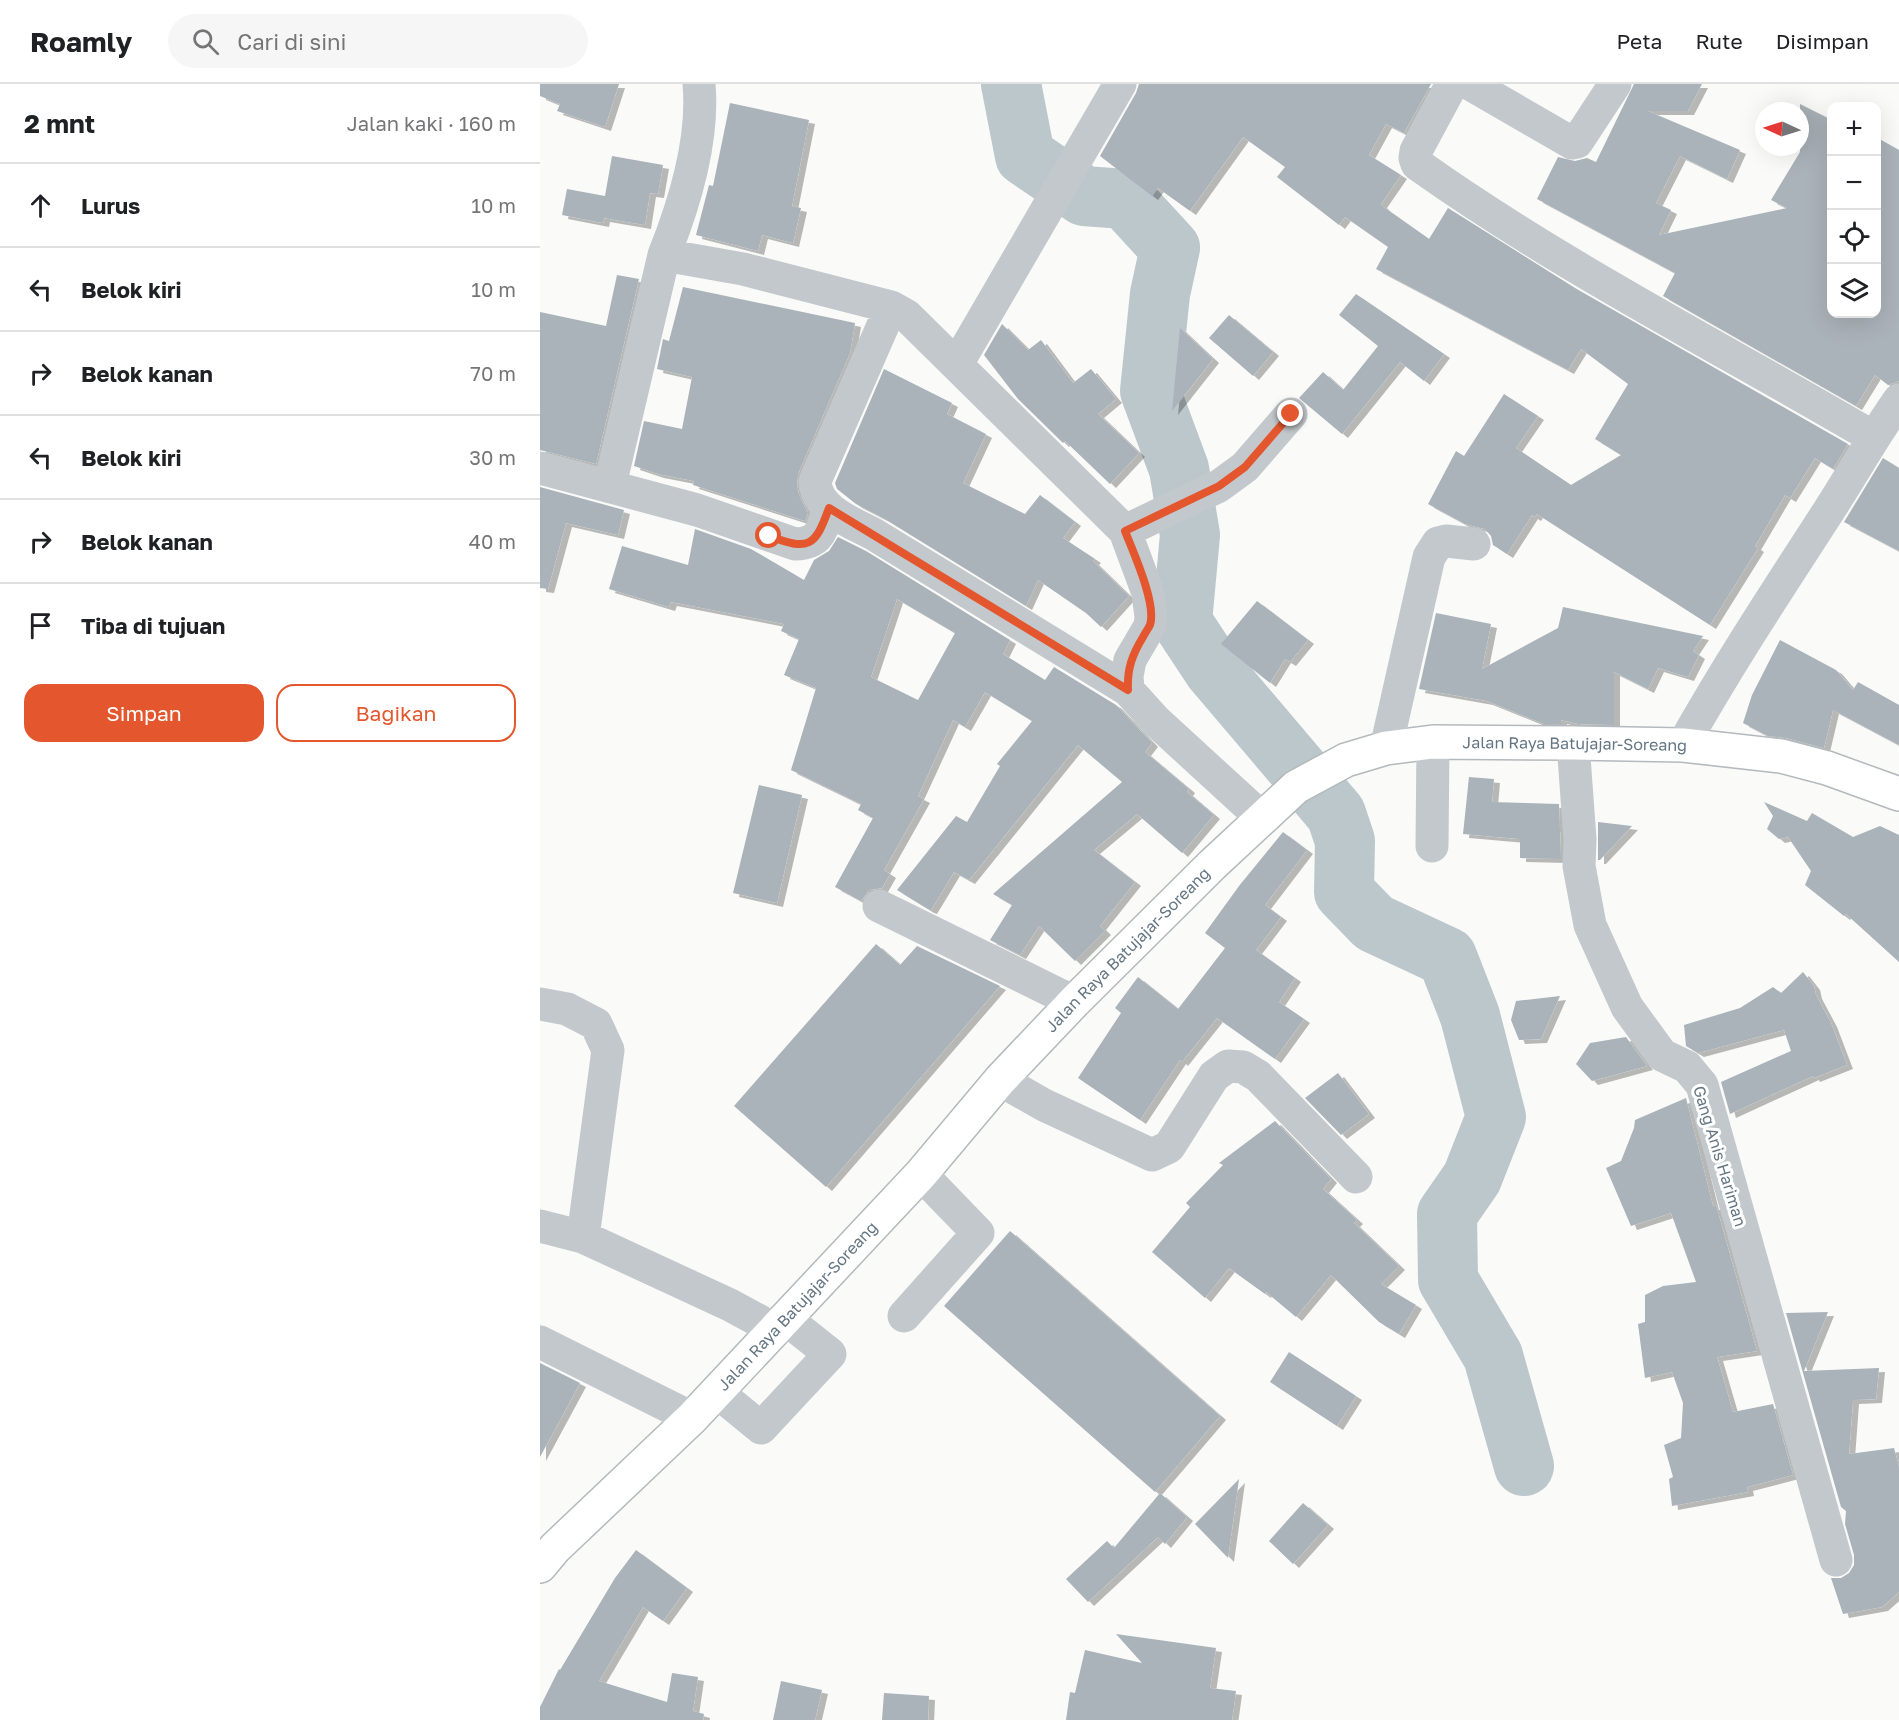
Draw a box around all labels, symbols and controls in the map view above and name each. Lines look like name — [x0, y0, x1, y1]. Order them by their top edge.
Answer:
search box — [168, 14, 588, 68]
text: Roamly — [30, 25, 132, 58]
icon: search — [189, 25, 222, 58]
text: Cari di sini — [237, 28, 346, 55]
text: Peta — [1616, 28, 1662, 54]
text: Rute — [1695, 28, 1743, 54]
text: Disimpan — [1776, 28, 1869, 54]
north arrow — [1755, 102, 1809, 156]
map controls — [1827, 102, 1881, 318]
button: + — [1827, 102, 1881, 156]
text: 2 mnt — [24, 108, 95, 139]
text: Jalan kaki · 160 m — [347, 111, 516, 135]
button: − — [1827, 156, 1881, 210]
icon: ahead — [24, 189, 57, 222]
text: Lurus — [81, 192, 140, 219]
text: 10 m — [471, 193, 516, 217]
button: locate — [1827, 210, 1881, 264]
button: layers — [1827, 264, 1881, 318]
icon: left — [24, 273, 57, 306]
text: Belok kiri — [81, 276, 182, 303]
text: 10 m — [471, 277, 516, 301]
icon: right — [24, 357, 57, 390]
text: Belok kanan — [81, 360, 213, 387]
text: 70 m — [470, 361, 516, 385]
route end — [1277, 400, 1303, 426]
icon: left — [24, 441, 57, 474]
text: Belok kiri — [81, 444, 182, 471]
text: 30 m — [469, 445, 516, 469]
route start — [755, 522, 781, 548]
icon: right — [24, 525, 57, 558]
text: Belok kanan — [81, 528, 213, 555]
text: 40 m — [469, 529, 516, 553]
icon: arrive — [24, 609, 57, 642]
text: Tiba di tujuan — [81, 612, 225, 639]
button: Simpan — [24, 684, 264, 742]
button: Bagikan — [276, 684, 516, 742]
street label: Jalan Raya Batujajar-Soreang — [1462, 732, 1687, 755]
street label: Jalan Raya Batujajar-Soreang — [1041, 863, 1214, 1036]
street label: Gang Anis Hariman — [1689, 1083, 1751, 1229]
street label: Jalan Raya Batujajar-Soreang — [713, 1217, 881, 1395]

